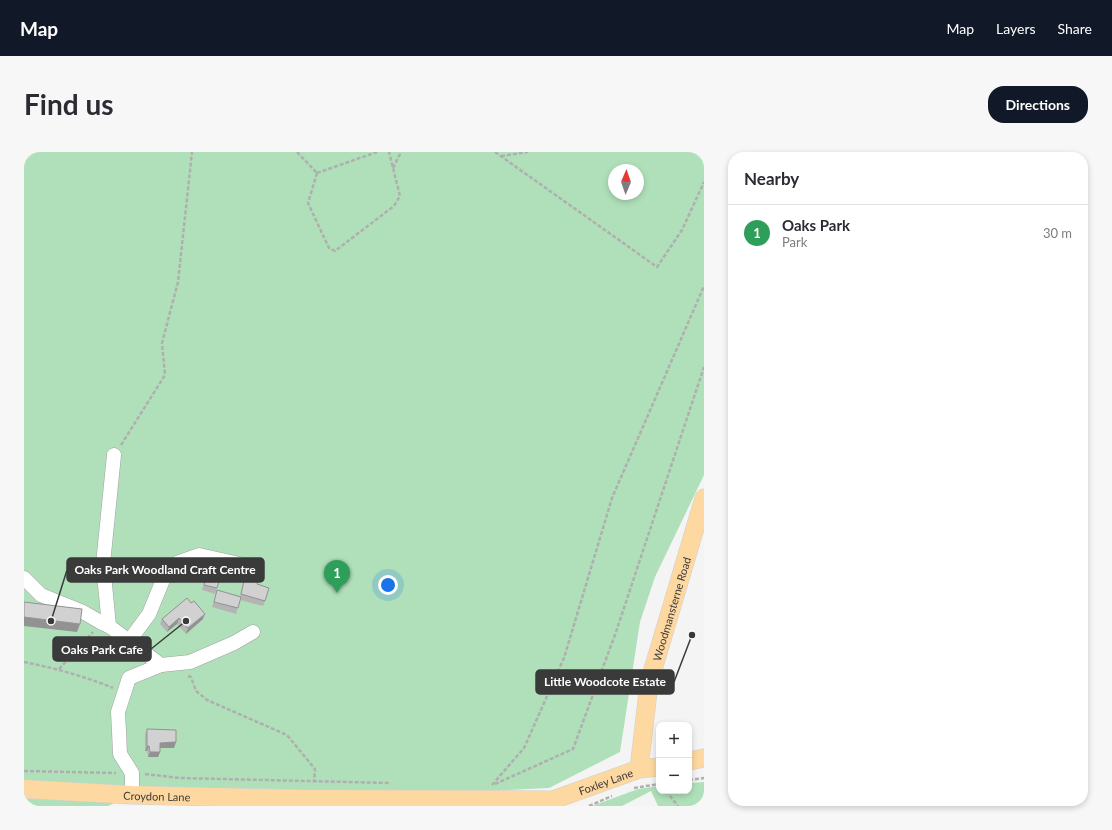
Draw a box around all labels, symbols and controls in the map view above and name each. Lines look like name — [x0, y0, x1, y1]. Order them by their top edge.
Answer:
text: Map — [20, 17, 58, 40]
text: Map — [946, 20, 974, 37]
text: Layers — [996, 20, 1036, 37]
text: Share — [1058, 20, 1092, 37]
button: Directions — [988, 86, 1088, 123]
text: Find us — [24, 87, 114, 121]
north arrow — [608, 164, 644, 200]
text: Nearby — [744, 168, 799, 189]
text: Oaks Park — [782, 216, 850, 234]
text: 1 — [753, 225, 761, 241]
text: 30 m — [1043, 225, 1072, 241]
text: Park — [782, 234, 807, 250]
street label: Woodmansterne Road — [649, 555, 693, 662]
callout: Oaks Park Woodland Craft Centre — [67, 558, 264, 582]
pin: 1 — [324, 560, 350, 593]
text: Oaks Park Woodland Craft Centre — [74, 562, 256, 577]
your location — [378, 575, 398, 595]
callout: Oaks Park Cafe — [53, 637, 151, 661]
text: Oaks Park Cafe — [61, 642, 144, 657]
callout: Little Woodcote Estate — [536, 670, 674, 694]
text: Little Woodcote Estate — [544, 674, 667, 689]
map controls — [656, 722, 692, 794]
button: + — [656, 722, 692, 758]
button: − — [656, 758, 692, 794]
street label: Foxley Lane — [577, 765, 635, 797]
street label: Croydon Lane — [123, 788, 191, 803]

